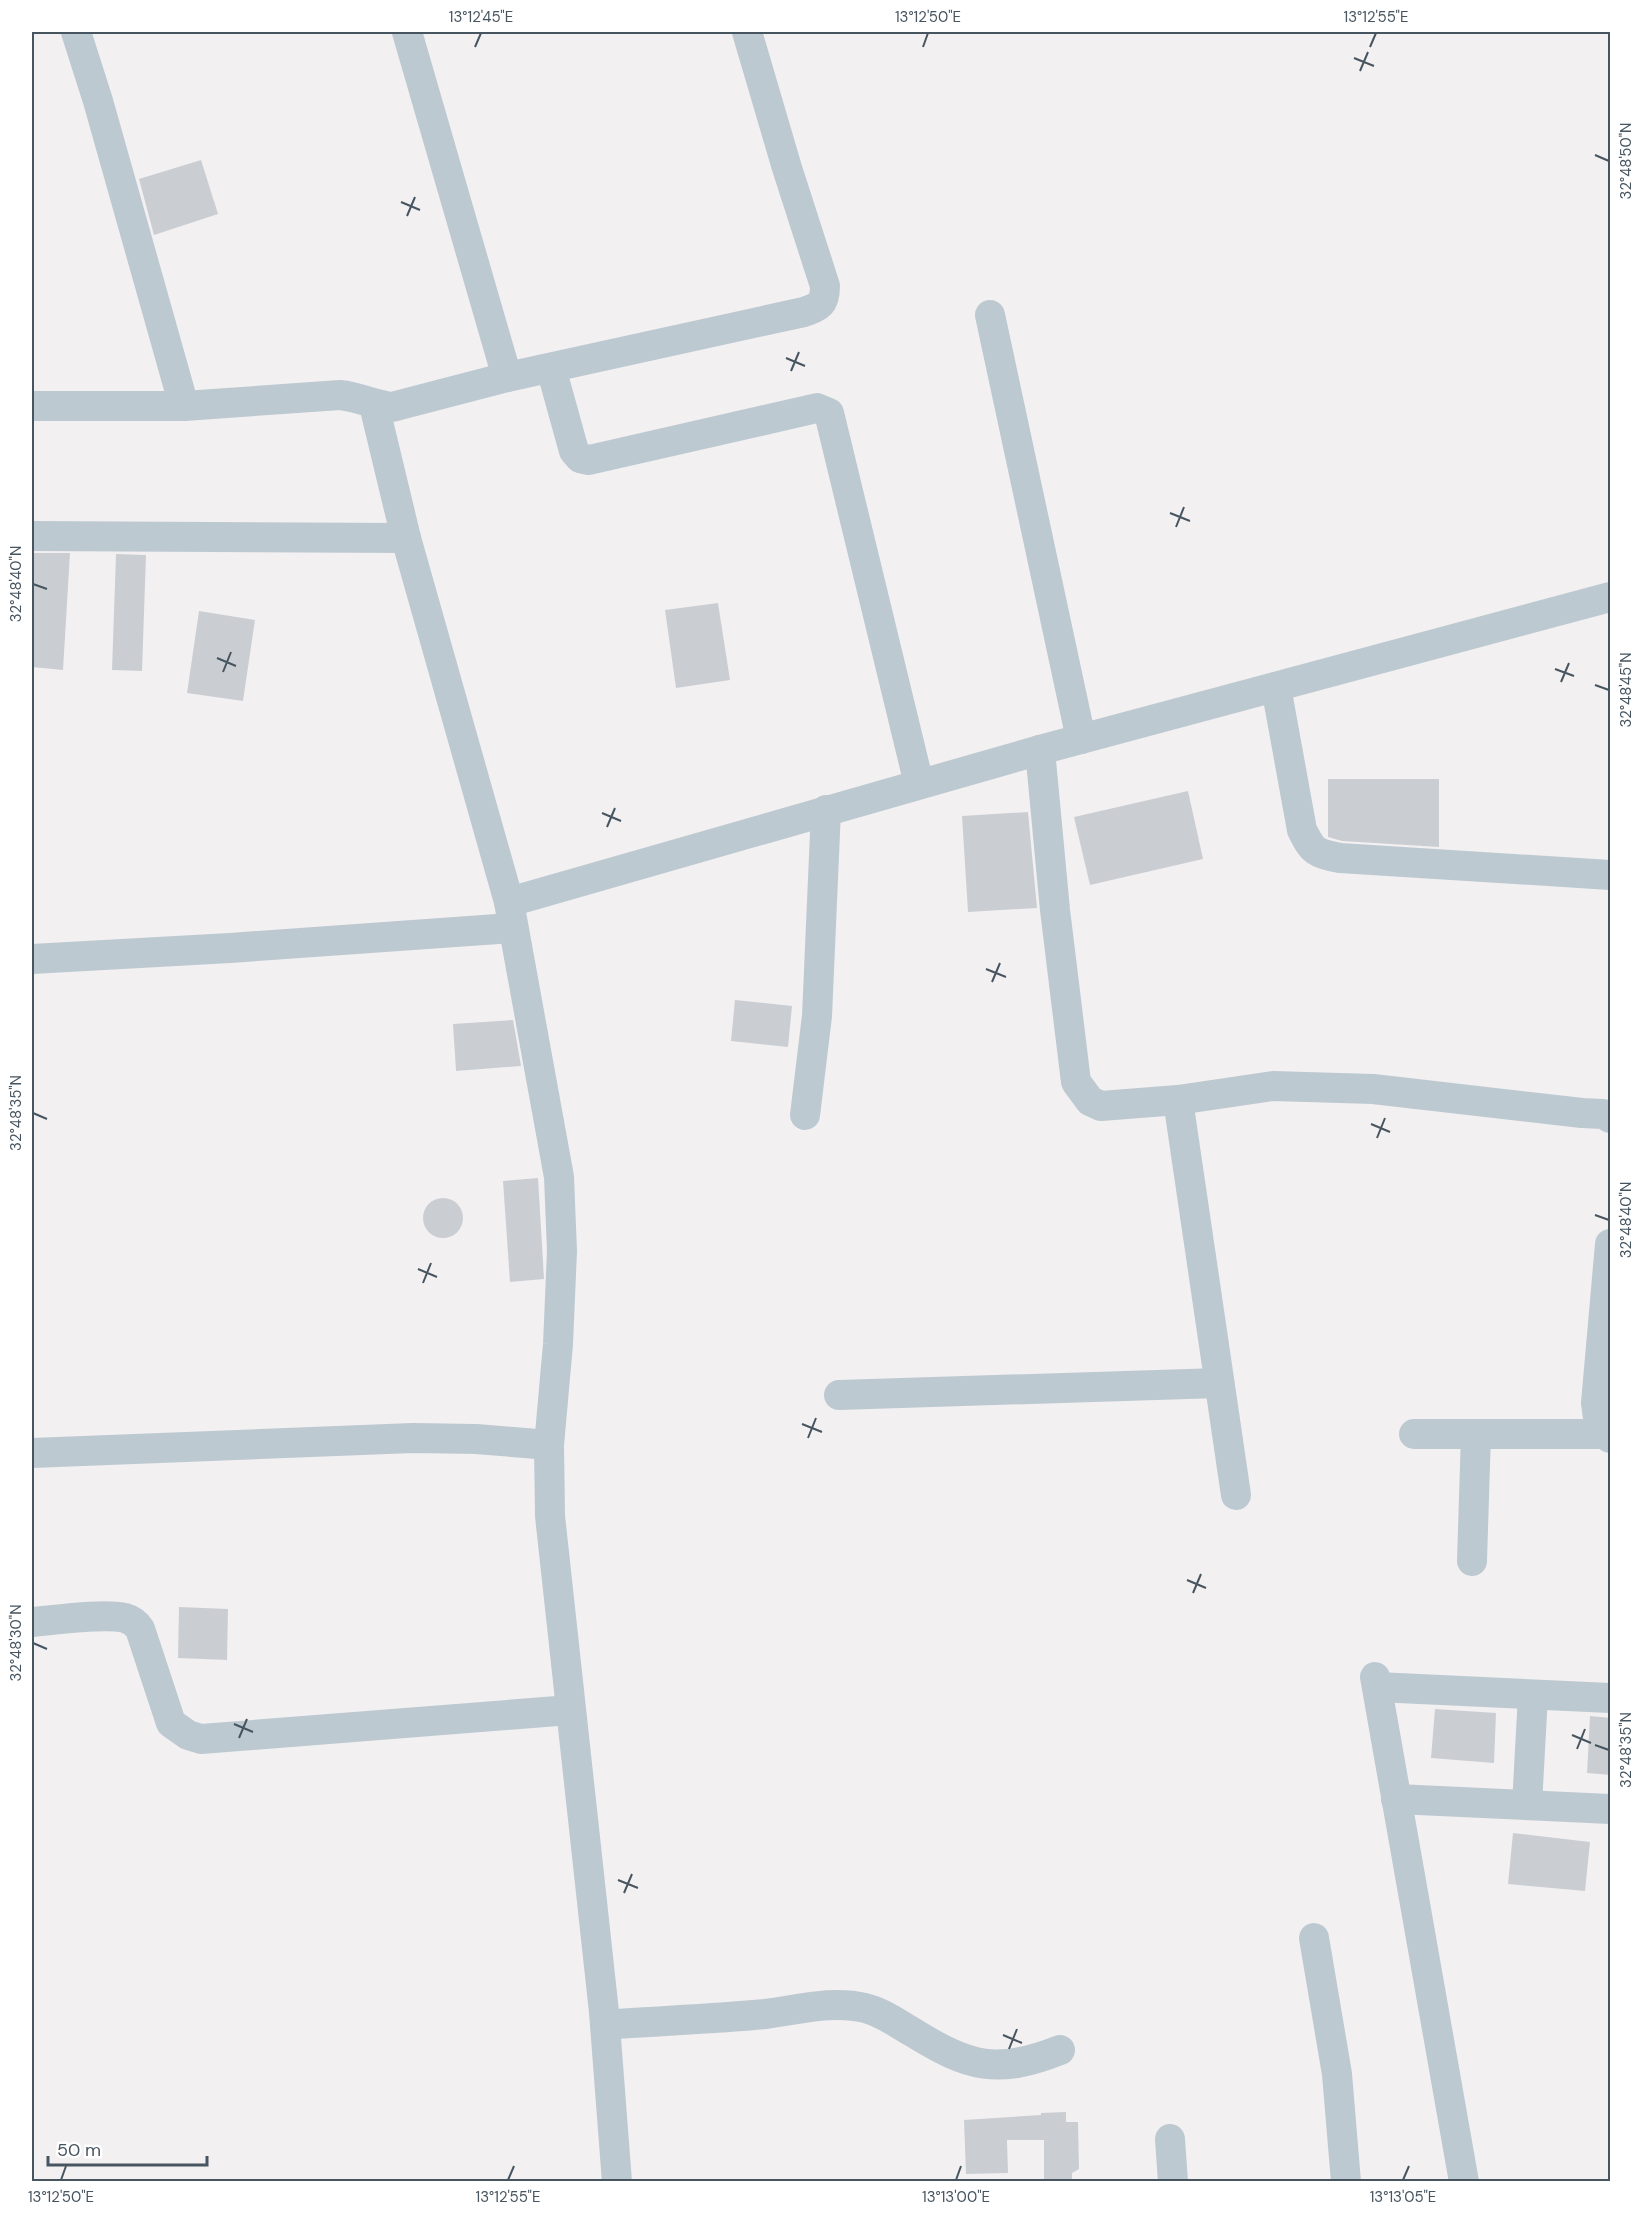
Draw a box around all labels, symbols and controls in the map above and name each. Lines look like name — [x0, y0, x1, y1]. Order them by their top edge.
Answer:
text: 13°12'45"E — [449, 7, 513, 27]
text: 13°12'50"E — [895, 7, 961, 27]
text: 13°12'55"E — [1344, 7, 1408, 27]
text: 32°48'50"N — [1616, 123, 1636, 199]
text: 32°48'40"N — [6, 546, 26, 622]
text: 32°48'45"N — [1616, 652, 1636, 728]
text: 32°48'35"N — [6, 1075, 26, 1151]
text: 32°48'40"N — [1616, 1182, 1636, 1258]
text: 32°48'30"N — [6, 1604, 26, 1682]
text: 32°48'35"N — [1616, 1712, 1636, 1788]
scale bar — [48, 2129, 207, 2167]
text: 50 m — [57, 2138, 101, 2162]
text: 13°12'50"E — [28, 2187, 94, 2207]
text: 13°12'55"E — [476, 2187, 540, 2207]
text: 13°13'00"E — [922, 2187, 990, 2207]
text: 13°13'05"E — [1370, 2187, 1436, 2207]

